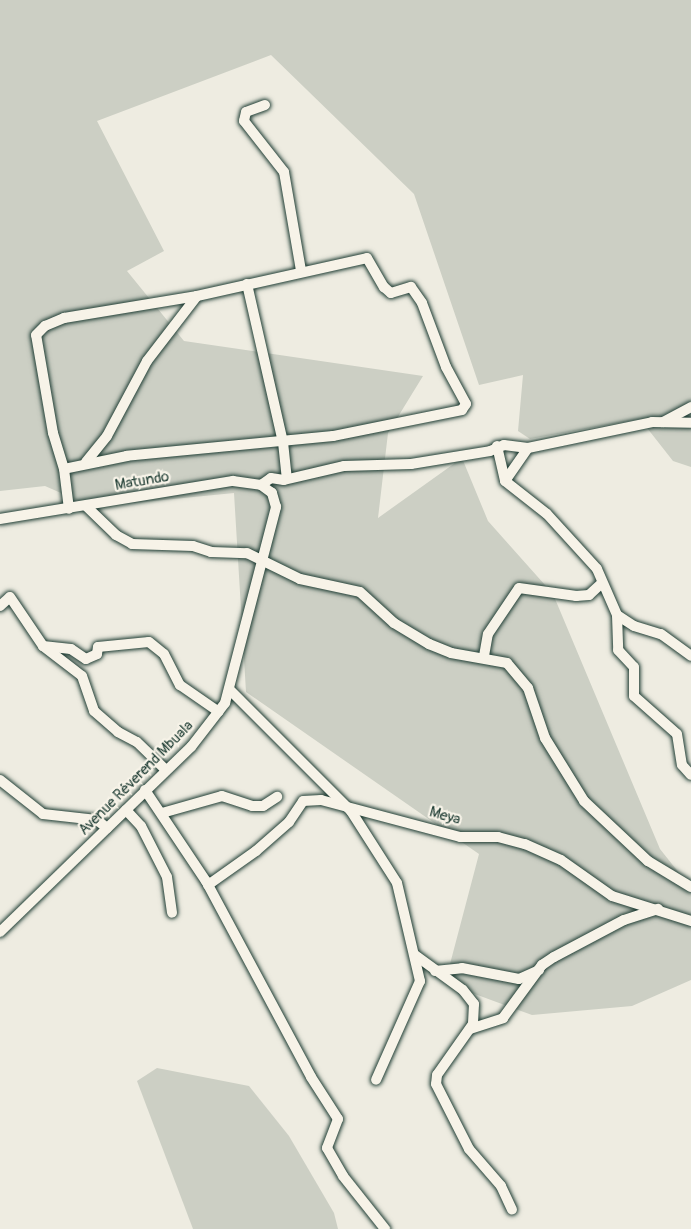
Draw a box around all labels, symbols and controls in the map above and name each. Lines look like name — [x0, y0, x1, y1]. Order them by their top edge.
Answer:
street label: Matundo — [114, 467, 170, 495]
street label: Avenue Réverend Mbuala — [75, 717, 197, 839]
street label: Meya — [427, 803, 463, 829]

